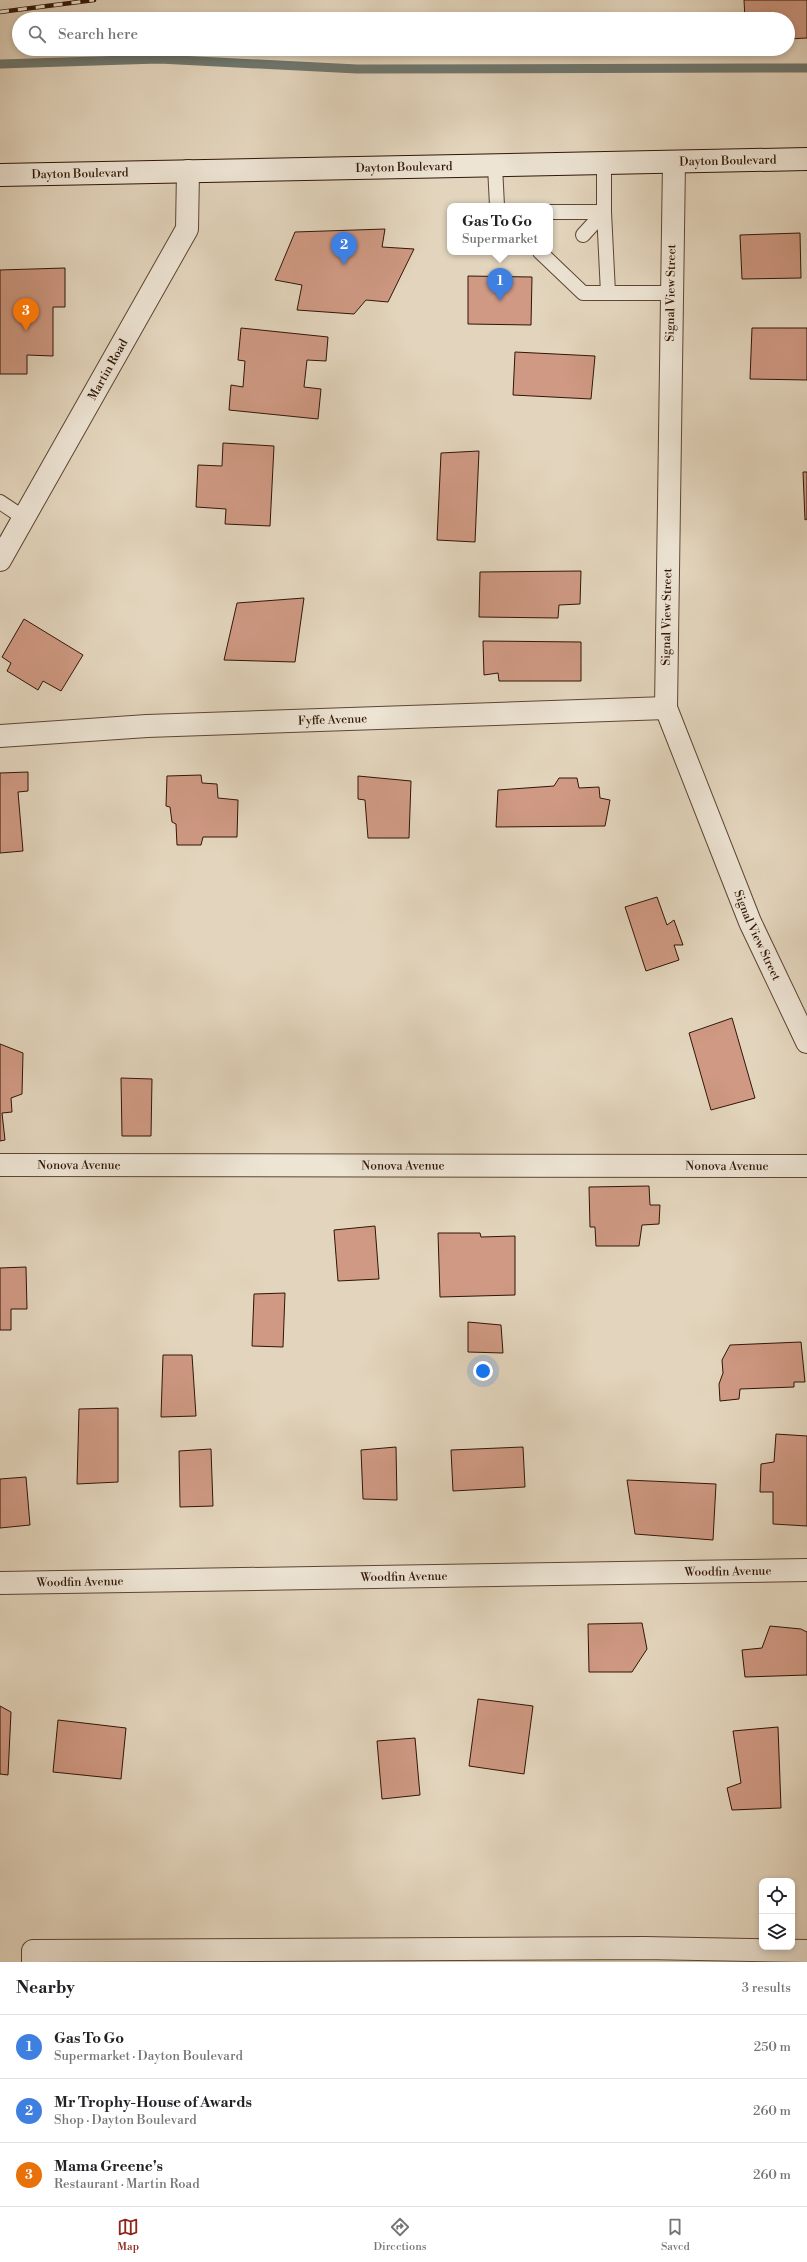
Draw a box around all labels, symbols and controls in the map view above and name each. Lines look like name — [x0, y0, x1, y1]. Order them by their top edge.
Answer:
search box — [12, 12, 795, 56]
icon: search — [26, 23, 48, 45]
text: Search here — [58, 25, 138, 44]
street label: Dayton Boulevard — [679, 152, 777, 169]
street label: Dayton Boulevard — [355, 159, 453, 175]
street label: Dayton Boulevard — [31, 165, 129, 182]
popup — [447, 203, 553, 255]
text: Gas To Go — [462, 212, 532, 231]
text: Supermarket — [462, 231, 538, 247]
pin: 2 — [331, 232, 357, 265]
street label: Signal View Street — [663, 243, 679, 342]
pin: 1 — [487, 268, 513, 301]
pin: 3 — [13, 298, 39, 331]
street label: Martin Road — [84, 336, 131, 403]
street label: Signal View Street — [659, 567, 675, 666]
street label: Fyffe Avenue — [298, 711, 367, 728]
street label: Signal View Street — [731, 888, 784, 984]
street label: Nonova Avenue — [37, 1158, 121, 1173]
street label: Nonova Avenue — [361, 1158, 445, 1173]
street label: Nonova Avenue — [685, 1158, 769, 1173]
your location — [473, 1361, 493, 1381]
street label: Woodfin Avenue — [683, 1563, 772, 1579]
street label: Woodfin Avenue — [359, 1568, 448, 1585]
street label: Woodfin Avenue — [35, 1574, 124, 1590]
map controls — [759, 1878, 795, 1950]
button: locate — [759, 1878, 795, 1914]
button: layers — [759, 1914, 795, 1950]
text: Nearby — [16, 1977, 75, 1999]
text: 3 results — [742, 1980, 791, 1996]
text: Gas To Go — [54, 2029, 124, 2048]
text: 1 — [26, 2039, 32, 2055]
text: 250 m — [754, 2039, 791, 2055]
text: Supermarket · Dayton Boulevard — [54, 2048, 243, 2064]
text: Mr Trophy-House of Awards — [54, 2093, 252, 2112]
text: 2 — [25, 2103, 33, 2119]
text: 260 m — [753, 2103, 791, 2119]
text: Shop · Dayton Boulevard — [54, 2112, 197, 2128]
text: Mama Greene's — [54, 2157, 163, 2176]
text: 3 — [25, 2167, 33, 2183]
text: 260 m — [753, 2167, 791, 2183]
text: Restaurant · Martin Road — [54, 2176, 200, 2192]
tab: Map — [117, 2216, 139, 2254]
tab: Directions — [374, 2216, 427, 2254]
tab: Saved — [661, 2216, 690, 2254]

